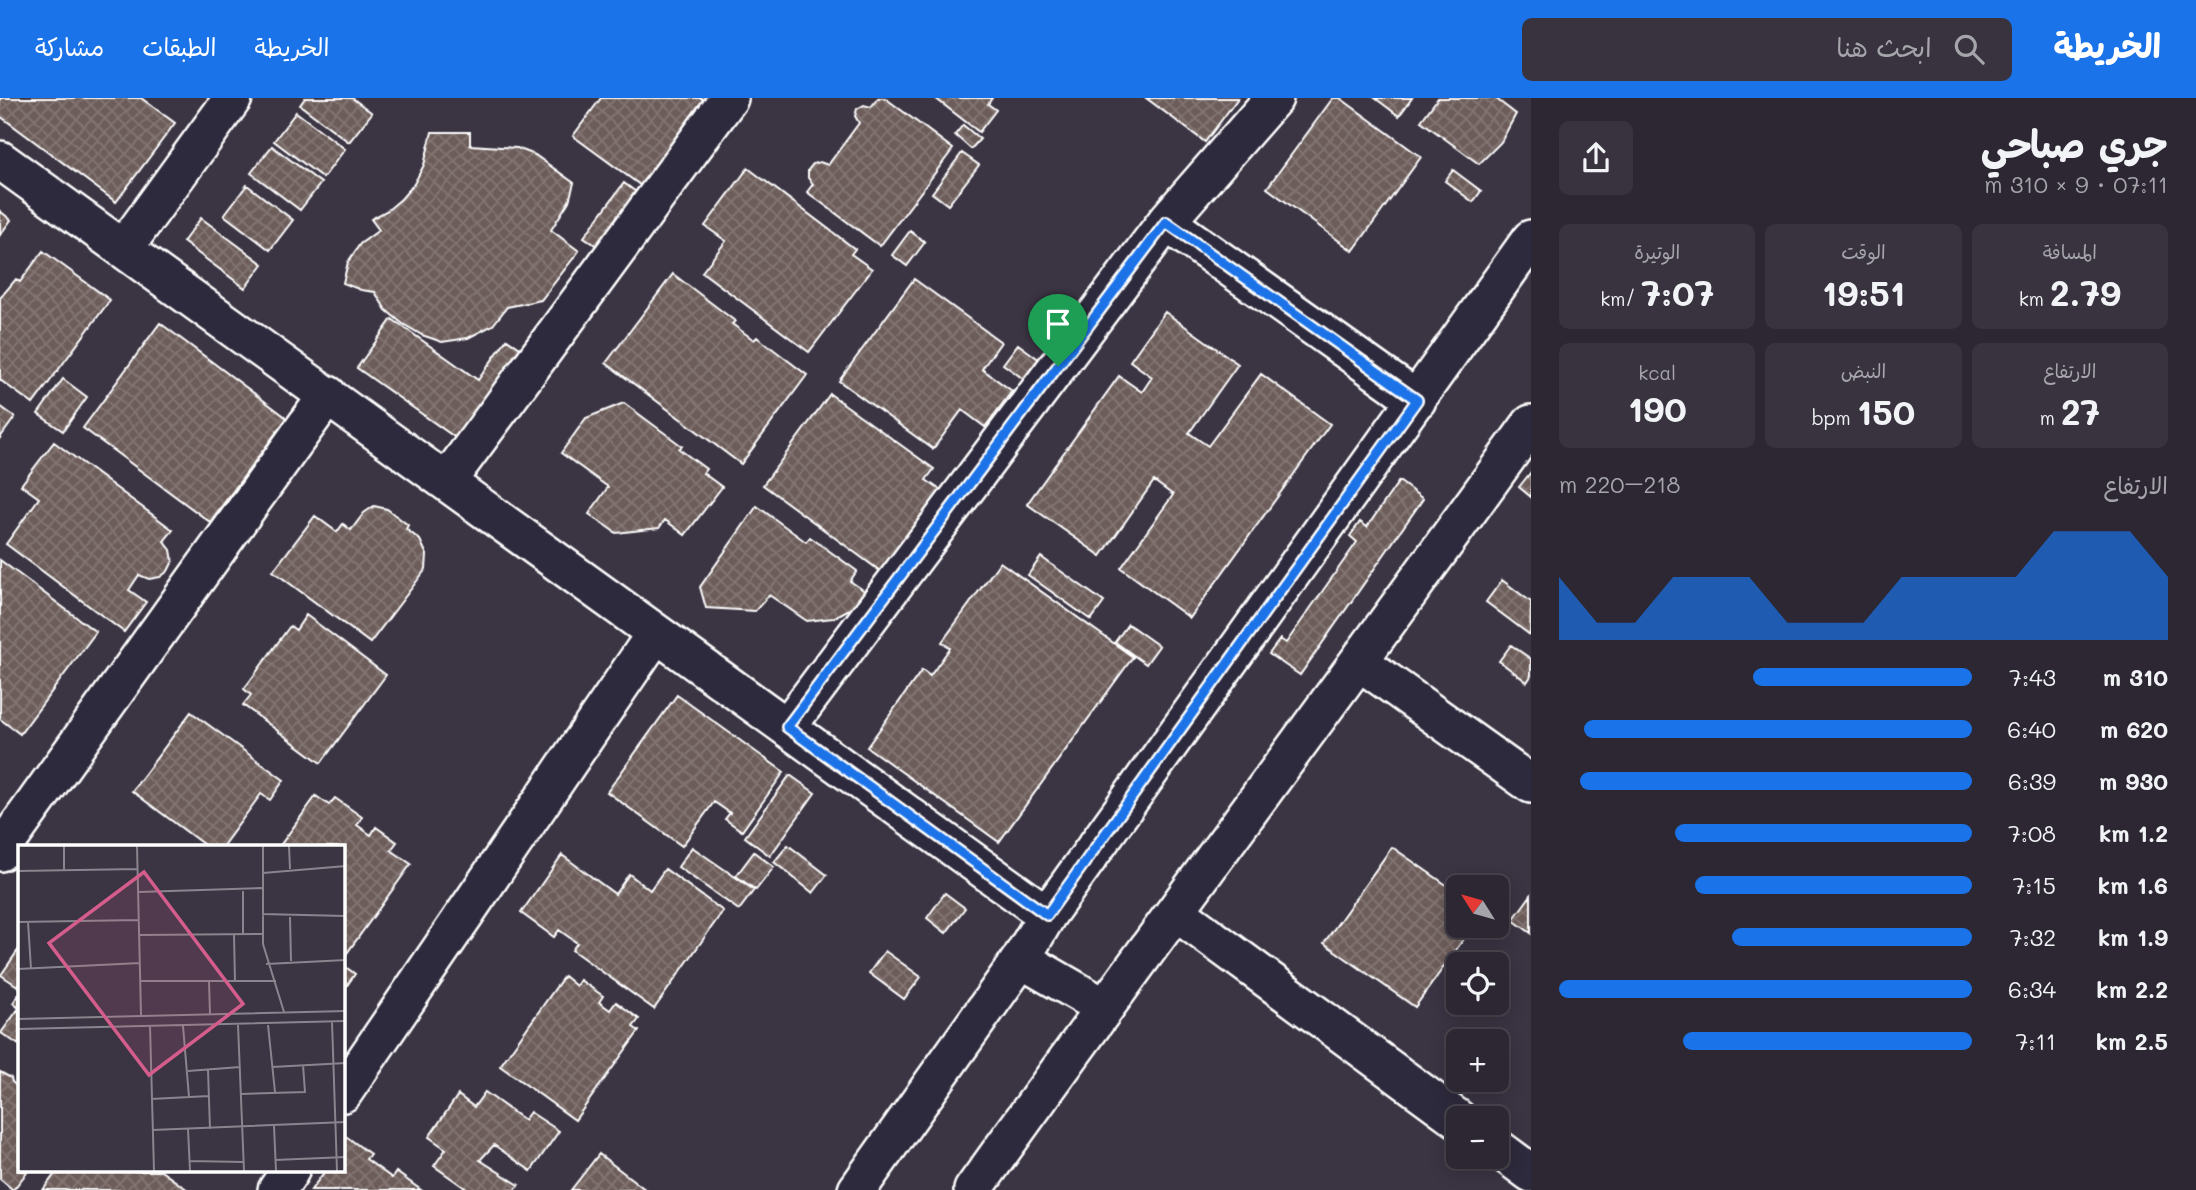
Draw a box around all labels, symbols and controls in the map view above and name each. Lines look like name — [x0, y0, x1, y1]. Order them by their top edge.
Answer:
search box — [1522, 18, 2012, 81]
text: الخريطة — [2054, 23, 2161, 66]
text: ابحث هنا — [1836, 30, 1932, 64]
icon: search — [1950, 30, 1988, 68]
text: مشاركة — [35, 31, 104, 62]
text: الطبقات — [142, 31, 217, 62]
text: الخريطة — [255, 31, 329, 62]
text: جري صباحي — [1981, 118, 2168, 168]
button: share — [1559, 121, 1633, 195]
text: 07:11 · 9 × 310 m — [1984, 169, 2168, 199]
text: الوتيرة — [1634, 239, 1680, 264]
text: الوقت — [1841, 239, 1886, 264]
text: المسافة — [2043, 239, 2097, 264]
text: 7:07 — [1642, 269, 1714, 315]
text: 19:51 — [1822, 269, 1905, 315]
text: 2.79 — [2050, 269, 2121, 315]
text: /km — [1600, 286, 1642, 311]
text: km — [2019, 286, 2050, 311]
pin — [1028, 294, 1088, 366]
icon: arrive — [1039, 305, 1077, 343]
text: النبض — [1841, 358, 1886, 383]
text: الارتفاع — [2043, 358, 2096, 383]
text: kcal — [1638, 360, 1676, 385]
text: 190 — [1628, 385, 1687, 431]
text: 150 — [1857, 388, 1915, 434]
text: 27 — [2061, 388, 2100, 434]
text: bpm — [1812, 405, 1857, 430]
text: m — [2040, 405, 2061, 430]
text: 218–220 m — [1559, 469, 1680, 499]
text: الارتفاع — [2104, 470, 2168, 500]
text: 7:43 — [2009, 662, 2056, 692]
text: 310 m — [2103, 662, 2168, 692]
text: 6:40 — [2007, 714, 2056, 744]
text: 620 m — [2100, 714, 2168, 744]
text: 6:39 — [2008, 766, 2056, 796]
text: 930 m — [2099, 766, 2168, 796]
text: 7:08 — [2008, 818, 2056, 848]
text: 1.2 km — [2099, 818, 2168, 848]
inset map — [18, 845, 345, 1172]
text: 7:15 — [2012, 870, 2056, 900]
text: 1.6 km — [2098, 870, 2168, 900]
north arrow — [1446, 875, 1508, 938]
map controls — [1446, 875, 1509, 1169]
text: 7:32 — [2010, 922, 2056, 952]
text: 1.9 km — [2098, 922, 2168, 952]
button: locate — [1446, 952, 1509, 1015]
text: 6:34 — [2008, 974, 2056, 1004]
text: 2.2 km — [2096, 974, 2168, 1004]
text: 7:11 — [2016, 1026, 2056, 1056]
text: 2.5 km — [2096, 1026, 2168, 1056]
button: + — [1446, 1029, 1509, 1092]
button: − — [1446, 1106, 1509, 1169]

